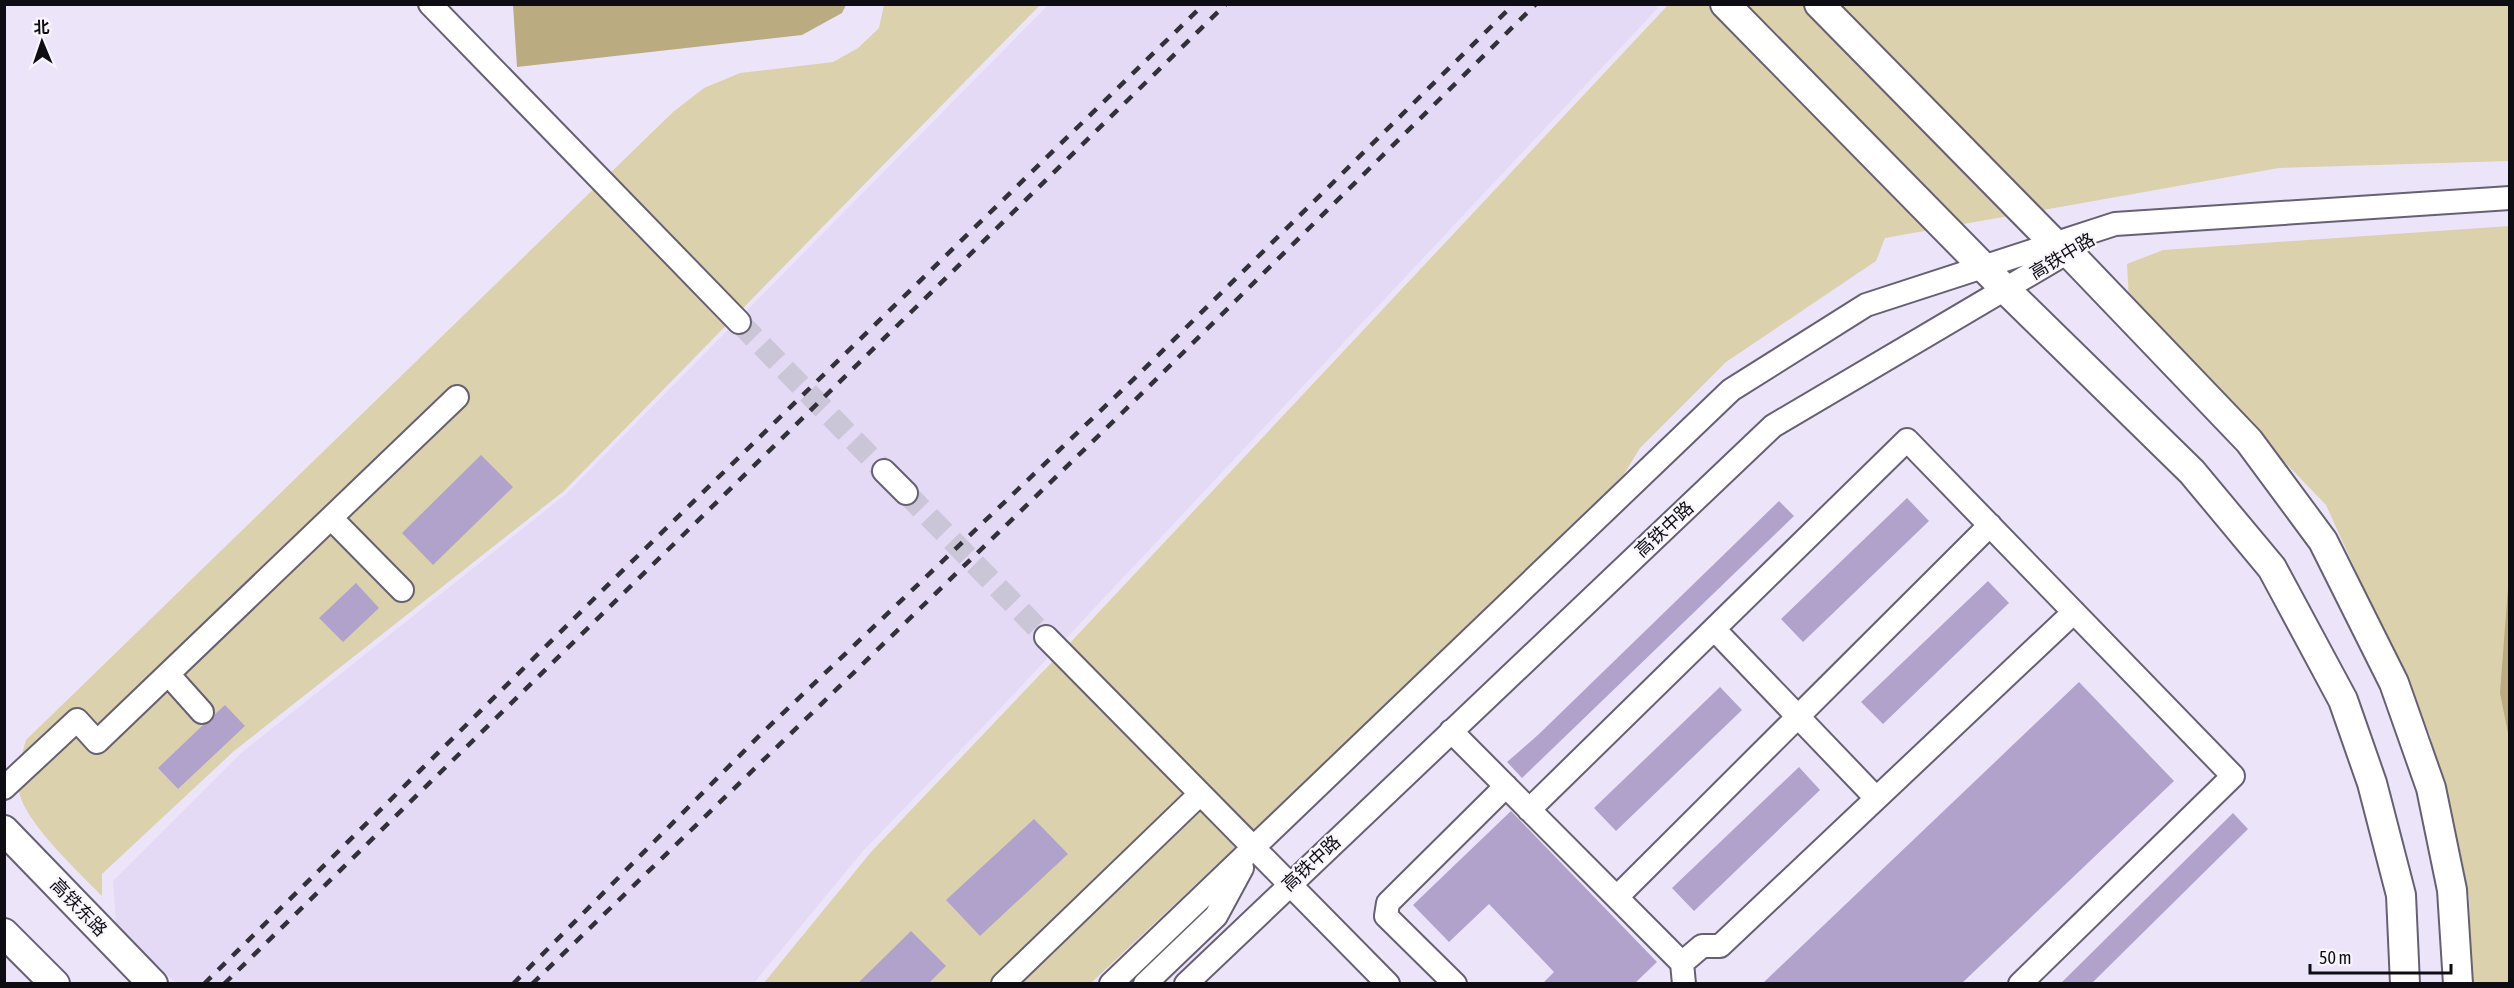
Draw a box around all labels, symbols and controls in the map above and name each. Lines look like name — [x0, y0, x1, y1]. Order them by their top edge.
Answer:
north arrow — [12, 12, 72, 72]
text: 北 — [33, 18, 50, 36]
street label: 高铁中路 — [2026, 228, 2098, 284]
street label: 高铁中路 — [1631, 497, 1697, 561]
street label: 高铁中路 — [1278, 831, 1344, 895]
street label: 高铁东路 — [46, 874, 112, 940]
scale bar — [2310, 937, 2451, 975]
text: 50 m — [2319, 947, 2351, 968]

